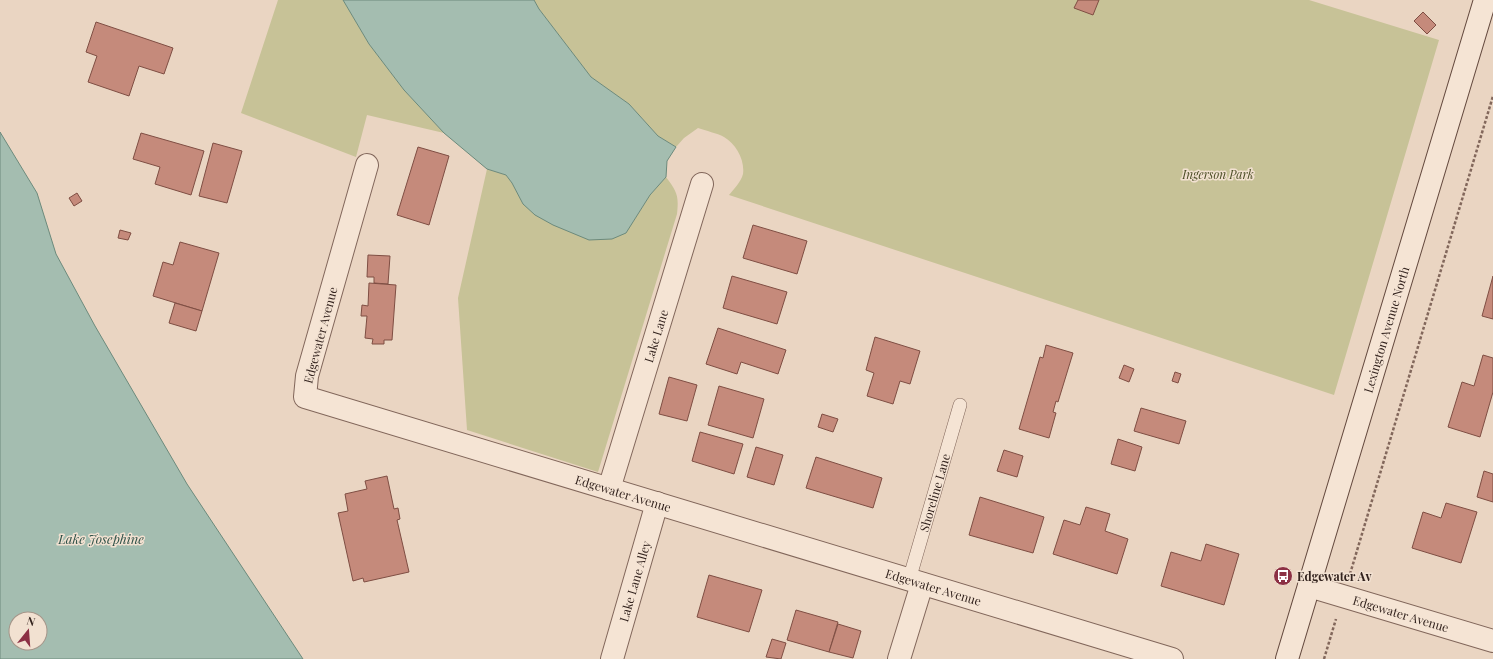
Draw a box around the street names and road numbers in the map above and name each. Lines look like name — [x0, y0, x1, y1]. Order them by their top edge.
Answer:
street label: Lexington Avenue North — [1359, 265, 1412, 395]
street label: Edgewater Avenue — [299, 285, 341, 385]
street label: Lake Lane — [640, 307, 671, 364]
street label: Shoreline Lane — [915, 452, 953, 534]
street label: Edgewater Avenue — [573, 471, 673, 515]
street label: Lake Lane Alley — [615, 539, 654, 624]
street label: Edgewater Avenue — [884, 565, 983, 609]
street label: Edgewater Avenue — [1351, 592, 1451, 635]

